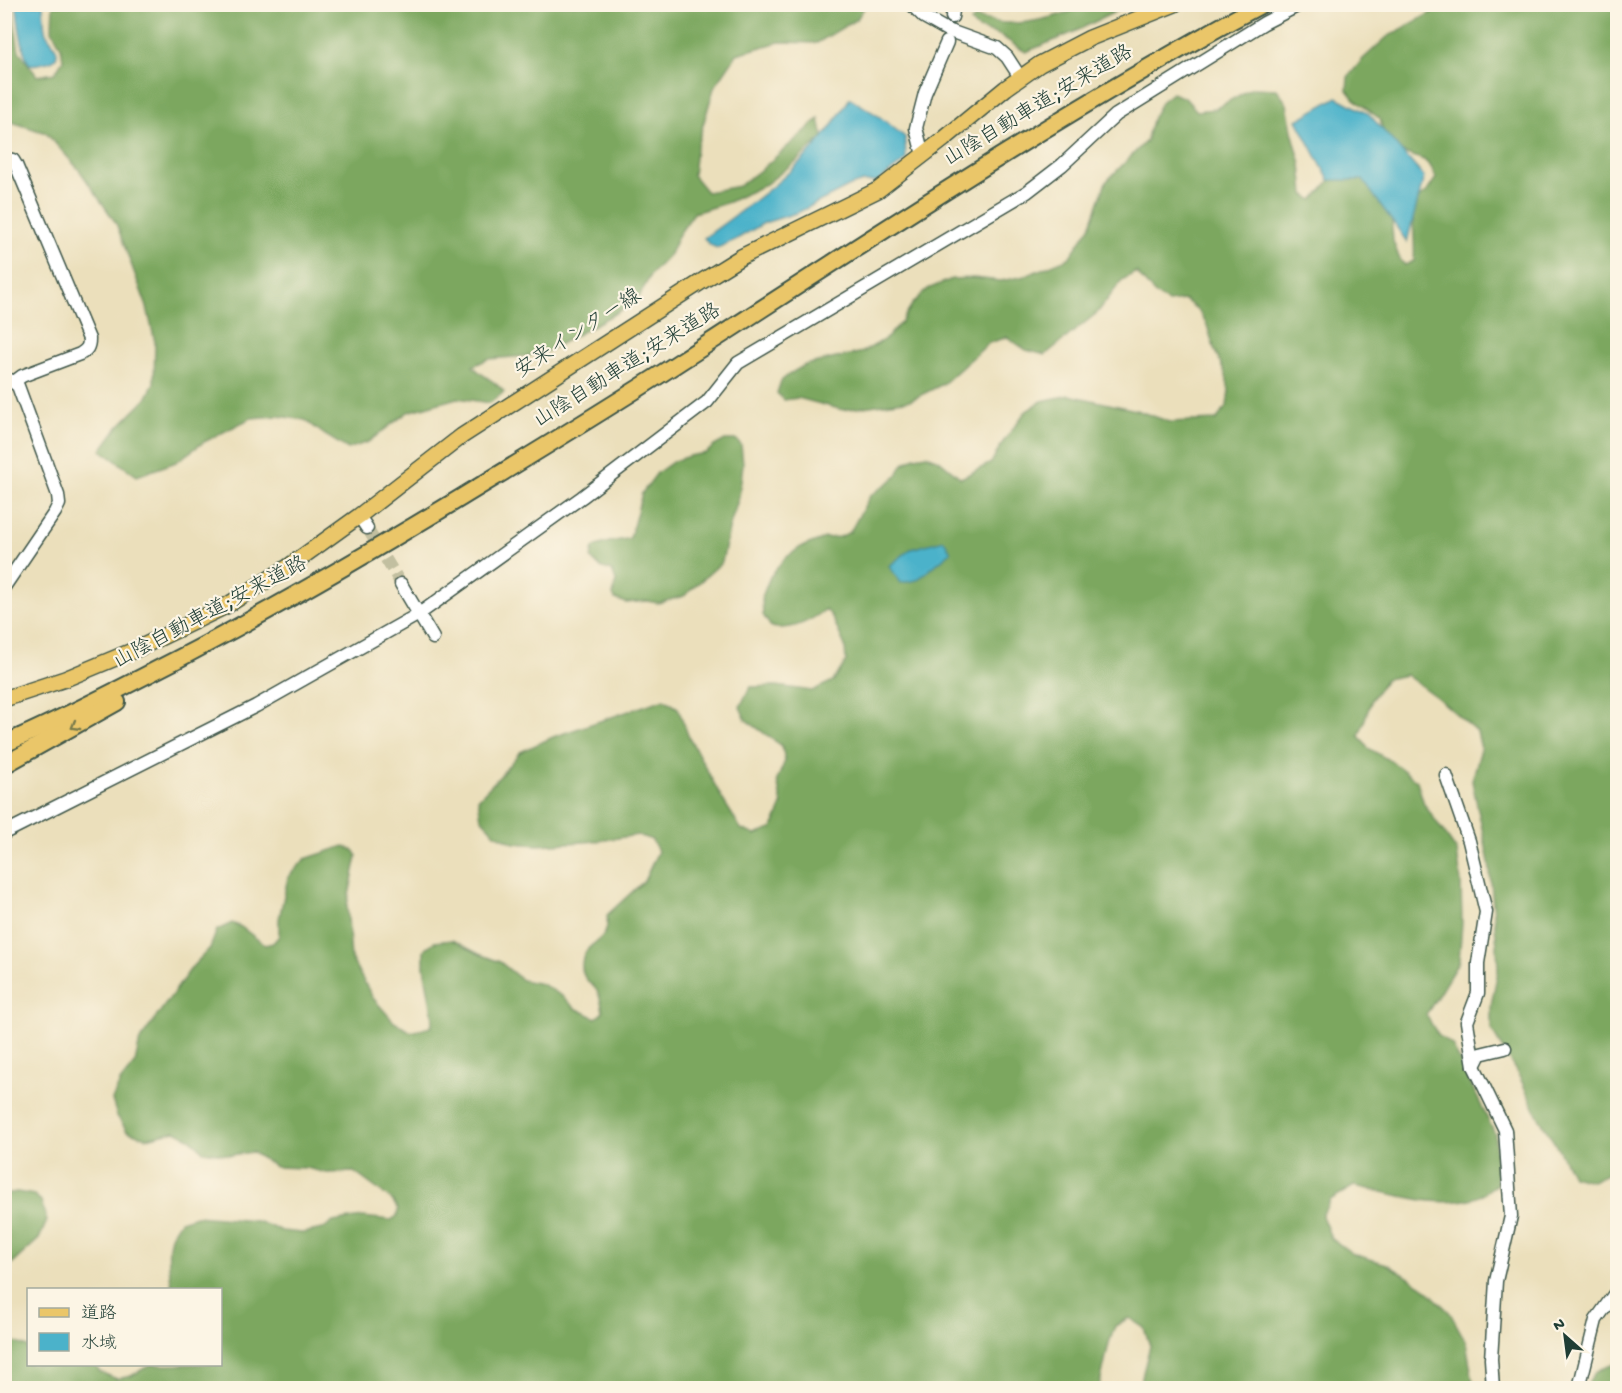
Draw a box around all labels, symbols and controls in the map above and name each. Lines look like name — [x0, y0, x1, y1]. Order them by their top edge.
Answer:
street label: 山陰自動車道;安来道路 — [939, 39, 1138, 173]
street label: 安来インター線 — [510, 283, 647, 385]
street label: 山陰自動車道;安来道路 — [528, 297, 726, 435]
street label: 山陰自動車道;安来道路 — [109, 550, 312, 676]
one-way arrow — [70, 719, 81, 730]
legend — [27, 1288, 222, 1366]
text: 道路 — [81, 1303, 117, 1325]
north arrow — [1535, 1306, 1595, 1366]
text: N — [1551, 1315, 1569, 1337]
text: 水域 — [81, 1333, 117, 1355]

